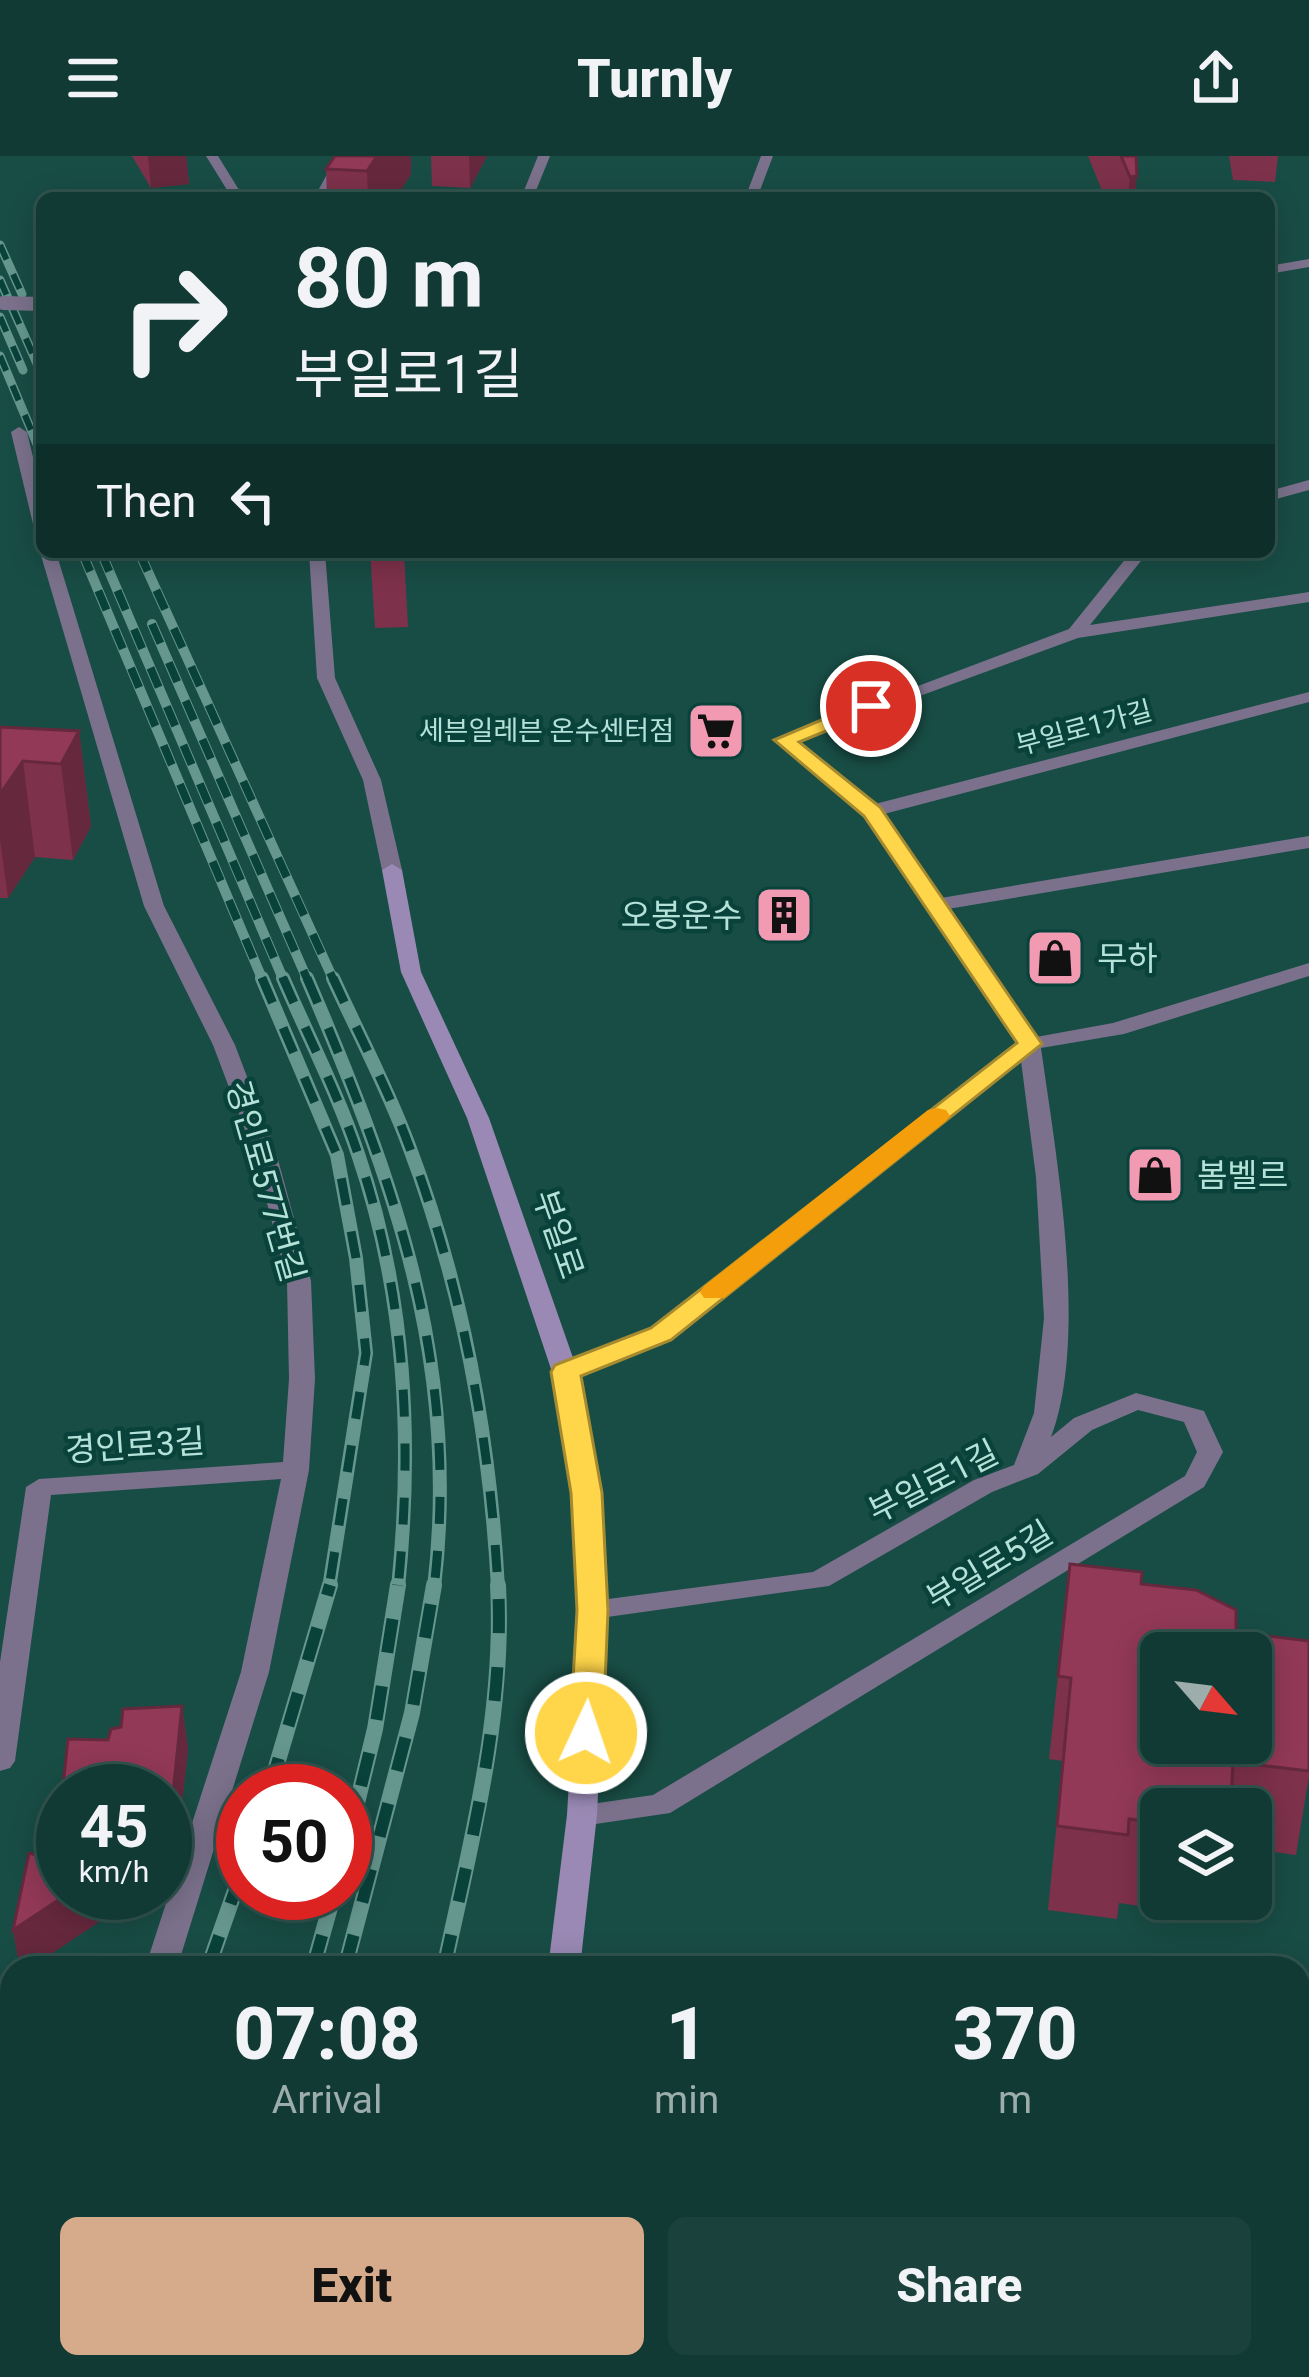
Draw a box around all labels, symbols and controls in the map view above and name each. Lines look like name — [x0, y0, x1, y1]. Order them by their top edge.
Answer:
icon: menu — [60, 45, 126, 111]
icon: share — [1183, 45, 1249, 111]
text: Turnly — [577, 47, 732, 110]
text: 80 m — [294, 229, 484, 328]
icon: right — [96, 240, 252, 396]
text: 부일로1길 — [294, 343, 523, 406]
icon: left — [220, 468, 286, 534]
text: Then — [96, 475, 196, 528]
pin — [820, 655, 922, 757]
icon: arrive — [838, 673, 904, 739]
street label: 부일로1가길 — [1013, 695, 1155, 761]
supermarket icon: 세븐일레븐 온수센터점 — [685, 700, 747, 762]
place label: 세븐일레븐 온수센터점 — [419, 715, 674, 747]
building icon: 오봉운수 — [753, 884, 815, 946]
place label: 오봉운수 — [621, 896, 742, 935]
shop icon: 무하 — [1024, 927, 1086, 989]
place label: 무하 — [1097, 939, 1158, 978]
street label: 경인로577번길 — [218, 1076, 313, 1286]
shop icon: 봄벨르 — [1124, 1144, 1186, 1206]
place label: 봄벨르 — [1197, 1156, 1288, 1195]
street label: 부일로 — [525, 1185, 592, 1284]
street label: 경인로3길 — [64, 1421, 206, 1470]
street label: 부일로1길 — [862, 1432, 1004, 1531]
street label: 부일로5길 — [919, 1513, 1059, 1618]
north arrow — [1140, 1632, 1272, 1764]
map controls — [1140, 1632, 1272, 1920]
position arrow — [523, 1670, 649, 1796]
speed limit sign: 50 — [216, 1764, 372, 1920]
button: layers — [1140, 1788, 1272, 1920]
text: 45 — [80, 1791, 148, 1862]
text: km/h — [79, 1854, 149, 1889]
text: 07:08 — [234, 1992, 421, 2077]
text: 1 — [666, 1992, 707, 2077]
text: 370 — [953, 1992, 1077, 2077]
text: Arrival — [272, 2077, 382, 2123]
text: min — [654, 2077, 719, 2123]
text: m — [998, 2077, 1032, 2123]
button: Exit — [60, 2217, 644, 2355]
button: Share — [668, 2217, 1251, 2355]

